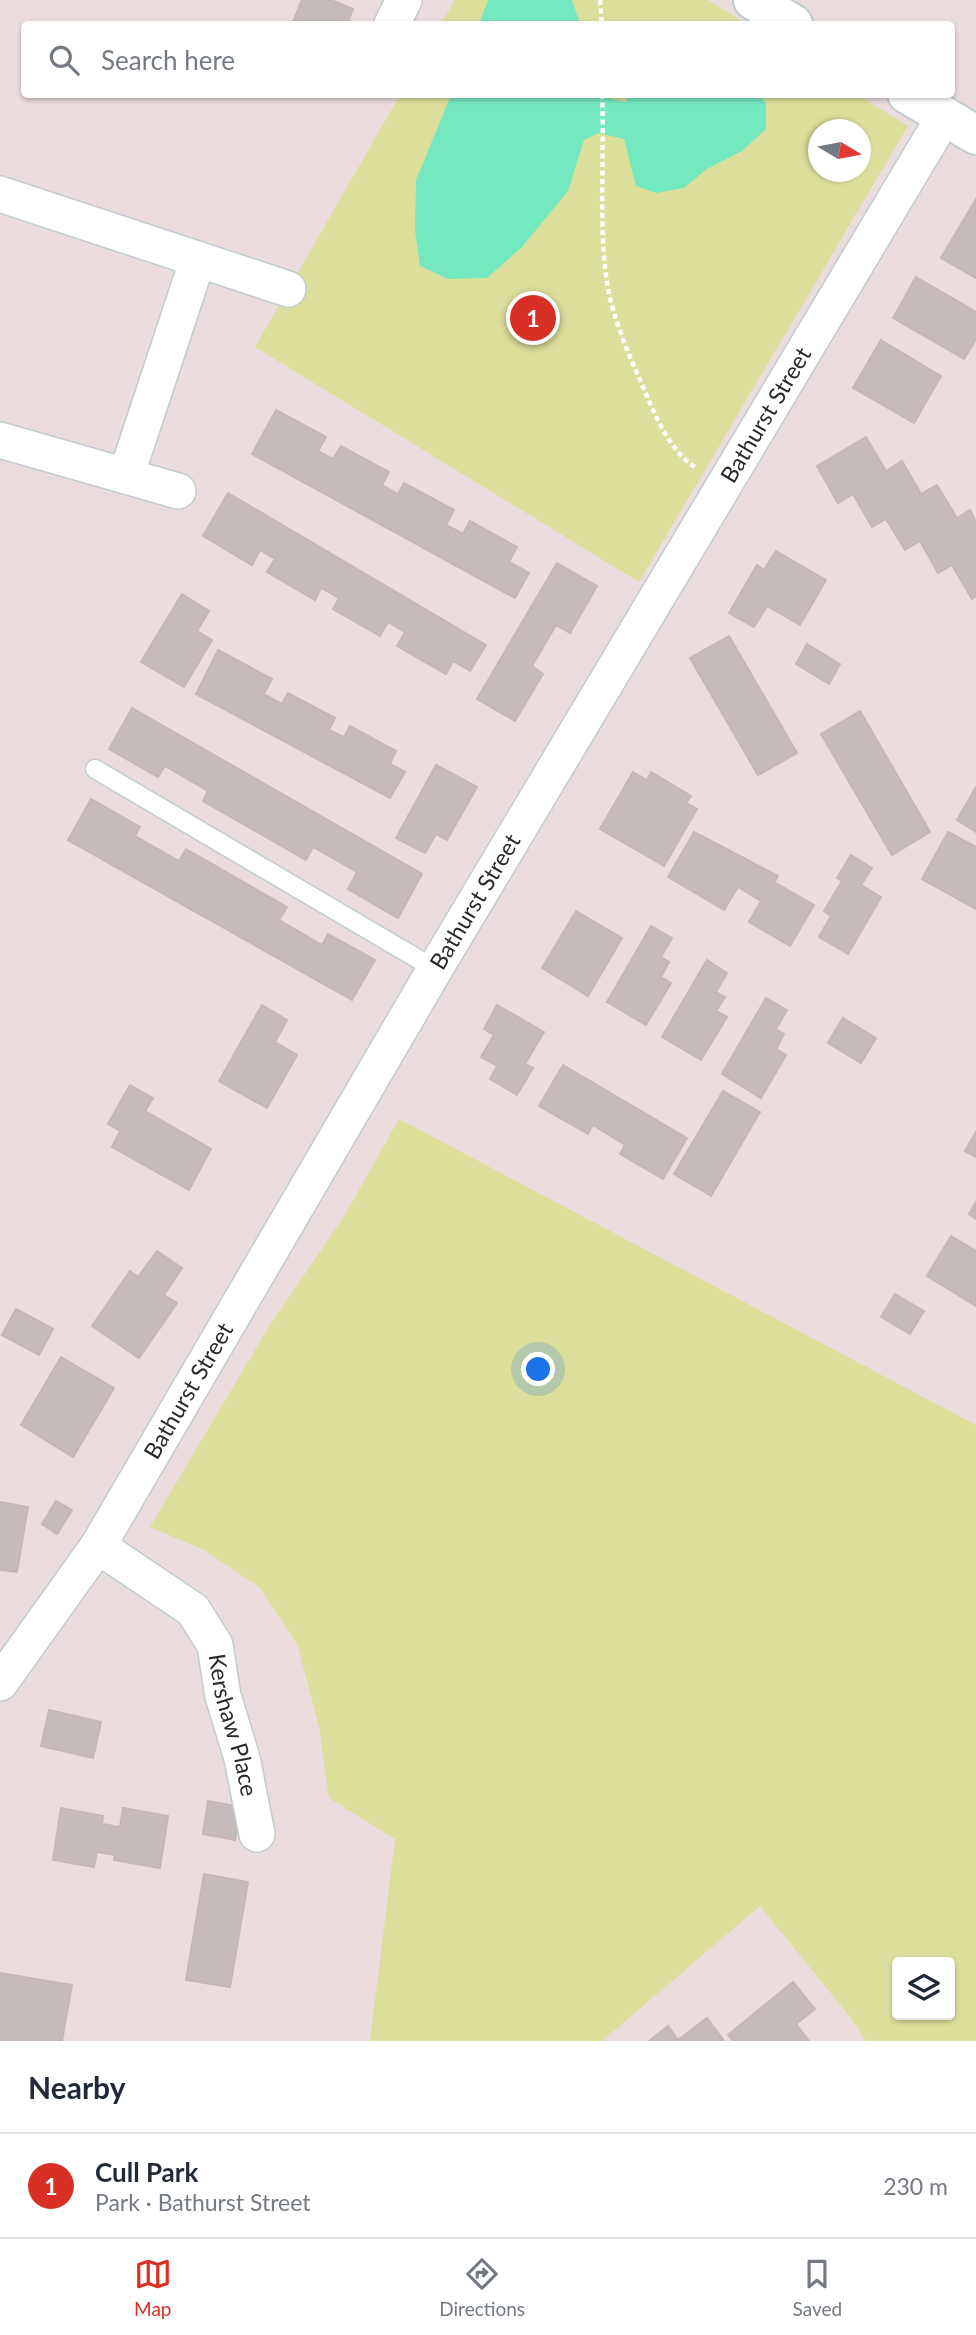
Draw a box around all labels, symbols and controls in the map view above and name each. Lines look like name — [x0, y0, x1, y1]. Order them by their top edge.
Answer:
search box — [21, 21, 955, 98]
icon: search — [45, 41, 83, 79]
text: Search here — [101, 44, 235, 76]
north arrow — [808, 119, 871, 182]
pin: 1 — [510, 292, 556, 344]
street label: Bathurst Street — [714, 341, 817, 487]
street label: Bathurst Street — [423, 828, 526, 974]
street label: Bathurst Street — [137, 1317, 239, 1464]
your location — [521, 1352, 555, 1386]
street label: Kershaw Place — [204, 1652, 264, 1798]
map controls — [892, 1957, 955, 2020]
button: layers — [892, 1957, 955, 2020]
text: Nearby — [28, 2069, 126, 2105]
text: Cull Park — [95, 2156, 198, 2188]
text: 1 — [44, 2172, 58, 2200]
text: 230 m — [883, 2172, 948, 2200]
text: Park · Bathurst Street — [95, 2188, 311, 2216]
tab: Map — [134, 2255, 172, 2320]
tab: Directions — [439, 2255, 525, 2320]
tab: Saved — [793, 2255, 842, 2320]

